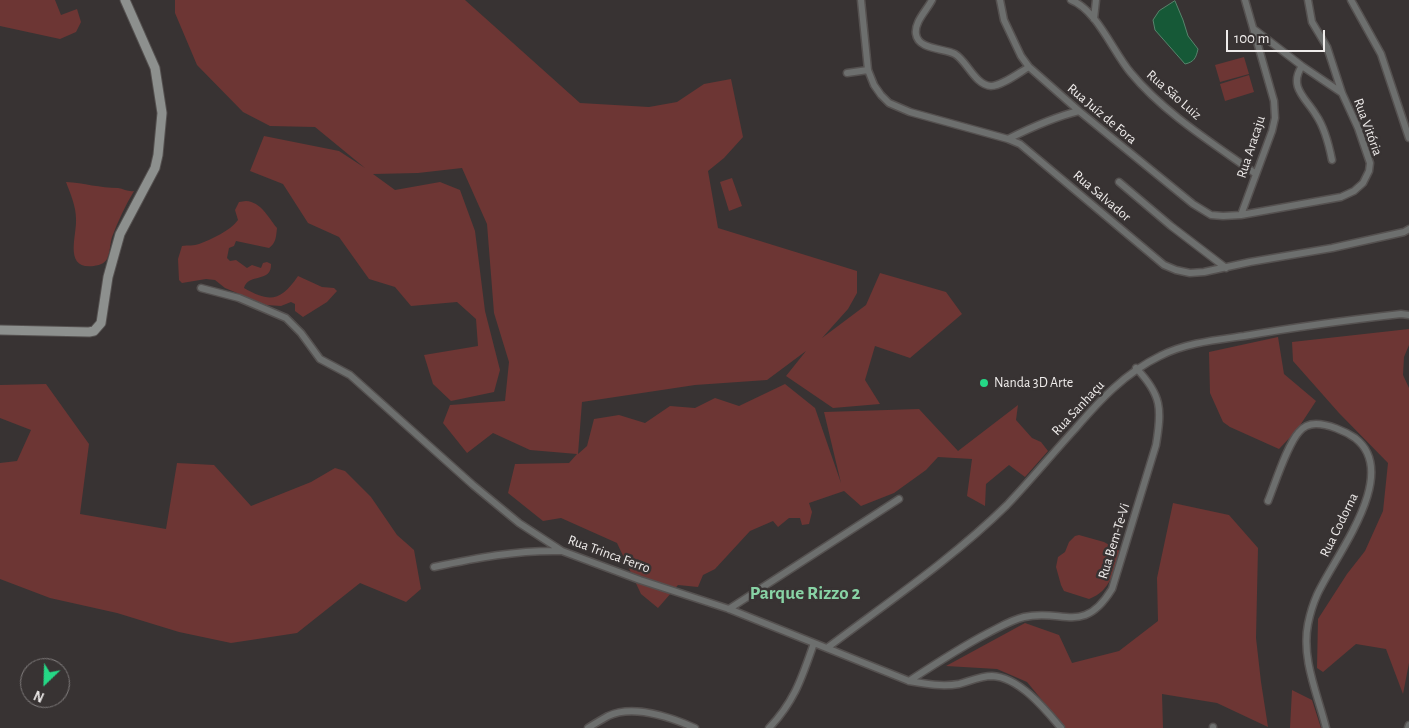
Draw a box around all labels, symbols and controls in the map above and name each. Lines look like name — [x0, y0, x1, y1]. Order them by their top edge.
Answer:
scale bar — [1229, 20, 1328, 52]
text: 100 m — [1234, 31, 1269, 46]
street label: Rua São Luiz — [1143, 67, 1205, 123]
street label: Rua Juíz de Fora — [1064, 80, 1140, 148]
street label: Rua Vitória — [1350, 96, 1386, 158]
street label: Rua Aracaju — [1233, 114, 1269, 180]
street label: Rua Salvador — [1070, 167, 1134, 225]
place label: Nanda 3D Arte — [994, 375, 1073, 391]
marker: Nanda 3D Arte — [978, 377, 990, 389]
street label: Rua Sanhaçu — [1048, 377, 1108, 439]
street label: Rua Codorna — [1316, 490, 1362, 560]
street label: Rua Bem-Te-Vi — [1094, 501, 1134, 581]
street label: Rua Trinca Ferro — [566, 531, 652, 577]
district label: Parque Rizzo 2 — [750, 582, 860, 604]
north arrow — [20, 658, 70, 708]
text: N — [32, 687, 47, 704]

